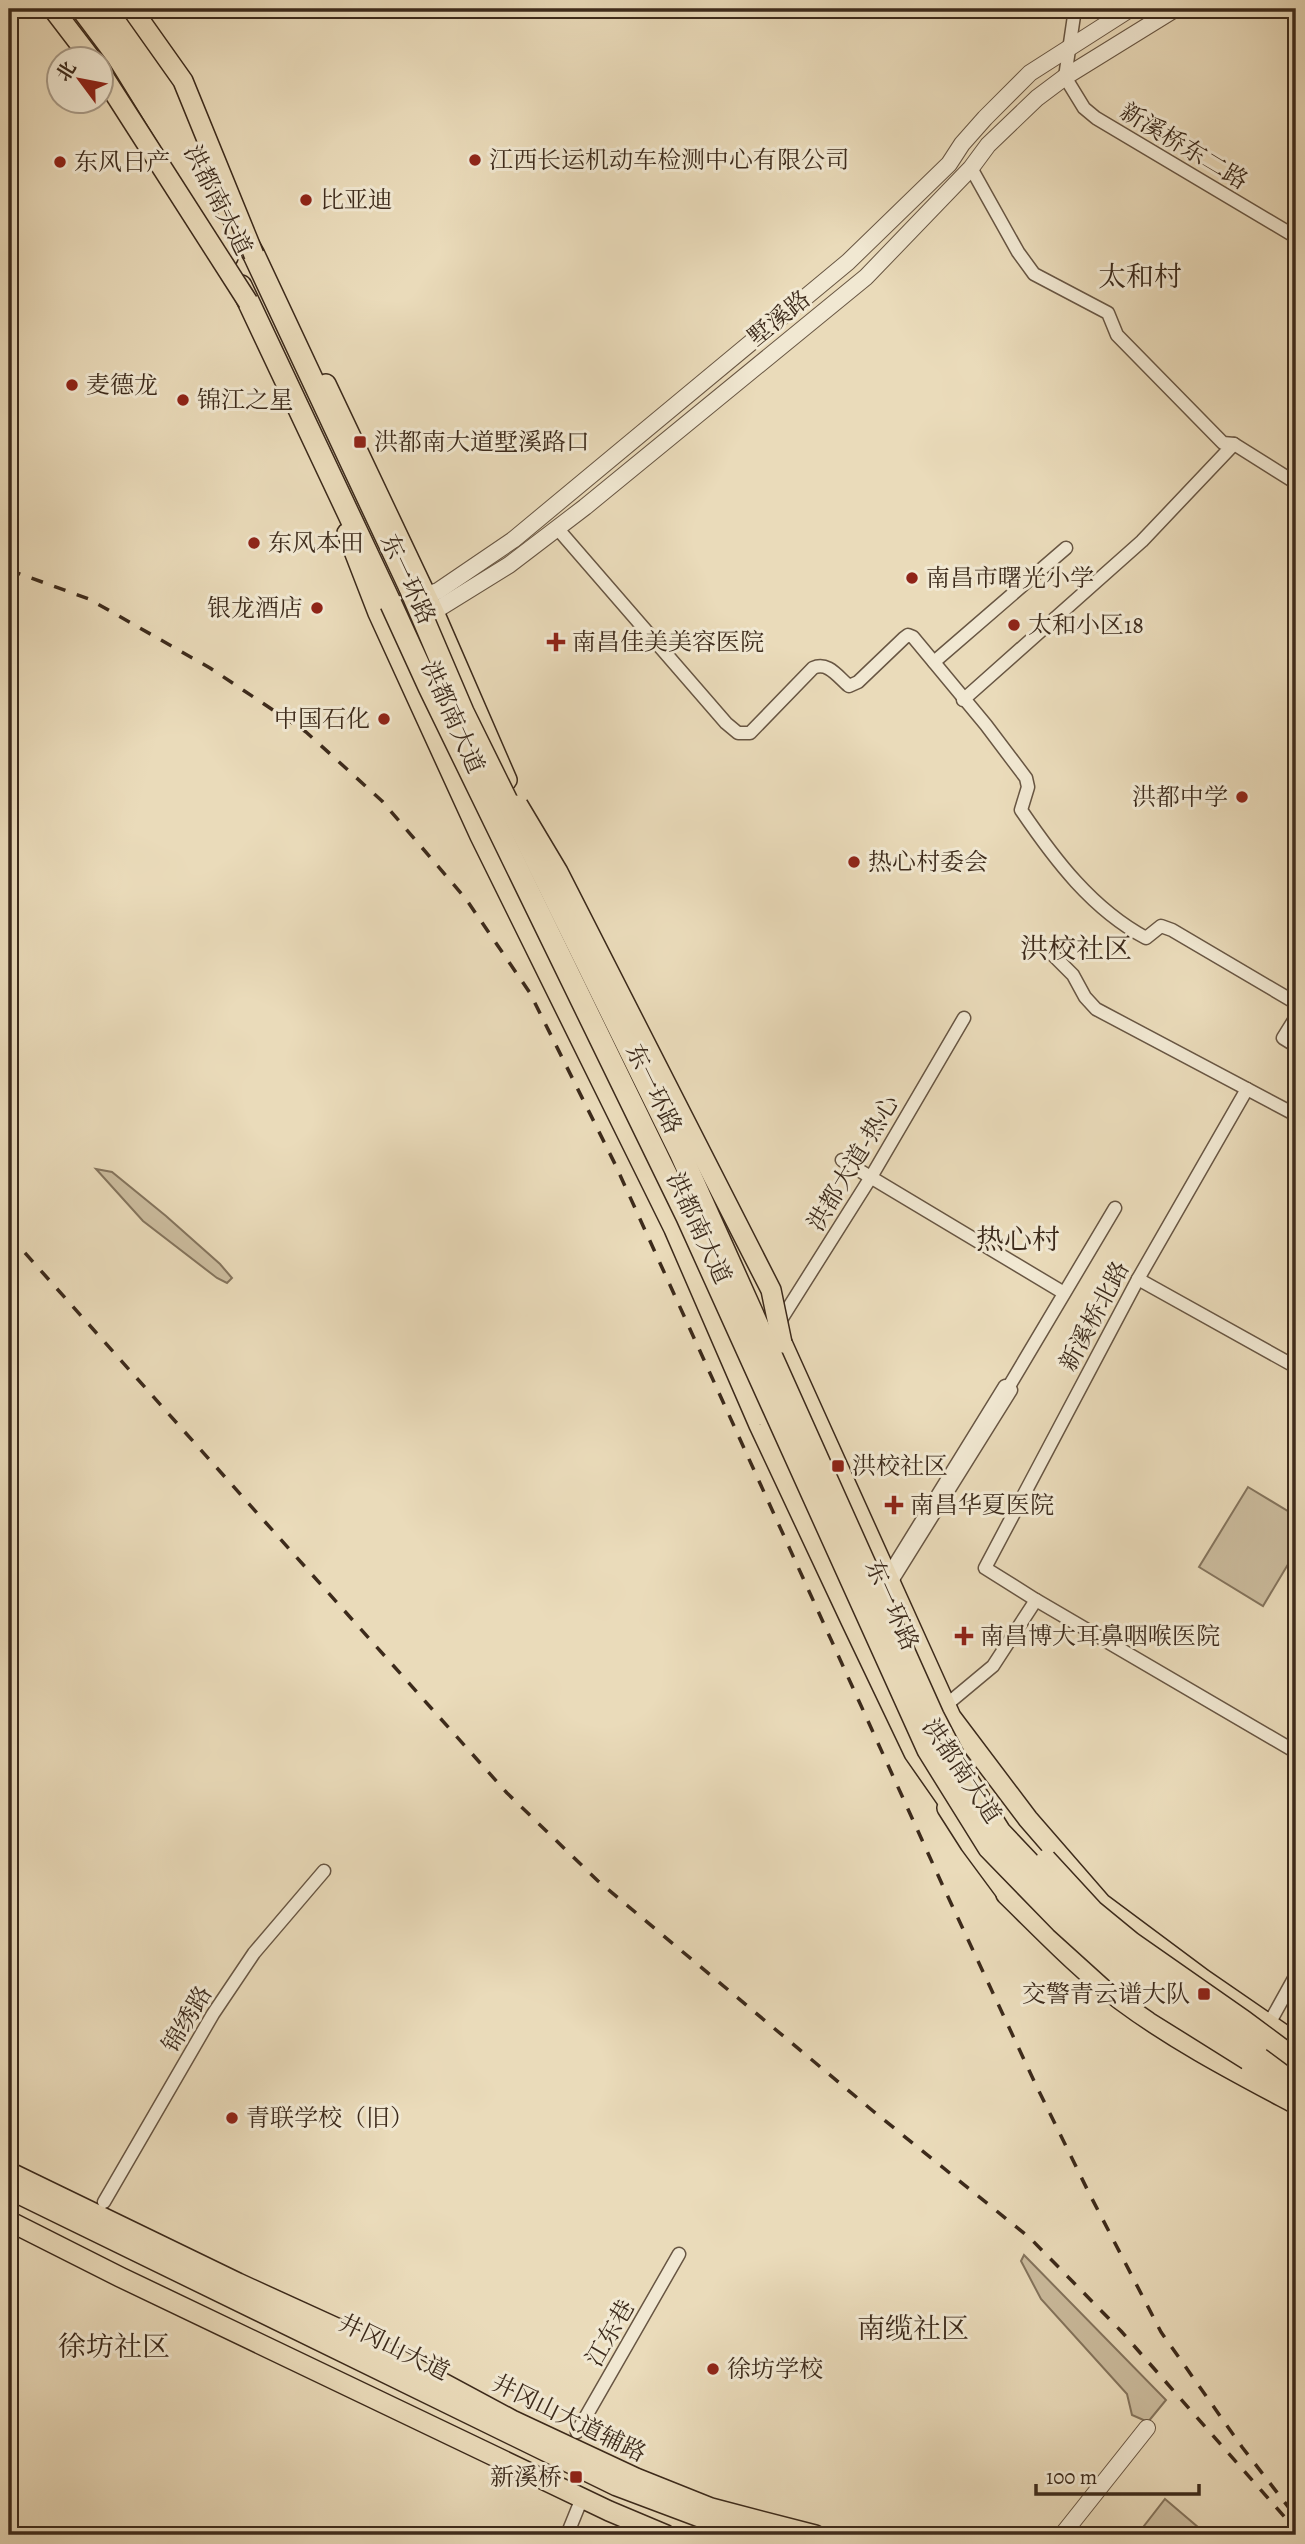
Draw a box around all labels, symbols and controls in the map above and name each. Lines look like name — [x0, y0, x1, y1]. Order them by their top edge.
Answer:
north arrow — [46, 46, 116, 116]
text: 北 — [50, 57, 82, 86]
street label: 新溪桥东二路 — [1114, 95, 1254, 197]
street label: 洪都南大道 — [177, 139, 259, 261]
place label: 江西长运机动车检测中心有限公司 — [489, 144, 849, 176]
place label: 东风日产 — [74, 146, 170, 178]
marker: 江西长运机动车检测中心有限公司 — [467, 152, 483, 168]
marker: 东风日产 — [52, 154, 68, 170]
place label: 比亚迪 — [320, 184, 392, 216]
marker: 比亚迪 — [298, 192, 314, 208]
district label: 太和村 — [1098, 258, 1182, 296]
street label: 墅溪路 — [741, 283, 817, 353]
place label: 麦德龙 — [86, 369, 158, 401]
marker: 麦德龙 — [64, 377, 80, 393]
place label: 锦江之星 — [197, 384, 293, 416]
marker: 锦江之星 — [175, 392, 191, 408]
place label: 洪都南大道墅溪路口 — [374, 426, 590, 458]
marker: 洪都南大道墅溪路口 — [352, 434, 368, 450]
place label: 东风本田 — [268, 527, 364, 559]
street label: 东一环路 — [373, 529, 443, 629]
marker: 东风本田 — [246, 535, 262, 551]
place label: 南昌市曙光小学 — [926, 562, 1094, 594]
marker: 南昌市曙光小学 — [904, 570, 920, 586]
place label: 银龙酒店 — [207, 592, 303, 624]
marker: 银龙酒店 — [309, 600, 325, 616]
place label: 太和小区18 — [1028, 609, 1144, 641]
marker: 太和小区18 — [1006, 617, 1022, 633]
place label: 南昌佳美美容医院 — [572, 626, 764, 658]
marker: 南昌佳美美容医院 — [546, 632, 566, 652]
street label: 洪都南大道 — [414, 656, 492, 778]
place label: 中国石化 — [274, 703, 370, 735]
marker: 中国石化 — [376, 711, 392, 727]
place label: 洪都中学 — [1132, 781, 1228, 813]
marker: 洪都中学 — [1234, 789, 1250, 805]
place label: 热心村委会 — [868, 846, 988, 878]
marker: 热心村委会 — [846, 854, 862, 870]
district label: 洪校社区 — [1020, 930, 1132, 968]
street label: 东一环路 — [619, 1039, 689, 1139]
street label: 洪都大道-热心 — [800, 1089, 906, 1237]
street label: 洪都南大道 — [659, 1167, 739, 1289]
district label: 热心村 — [976, 1221, 1060, 1259]
street label: 新溪桥北路 — [1052, 1256, 1136, 1376]
place label: 洪校社区 — [852, 1450, 948, 1482]
marker: 洪校社区 — [830, 1458, 846, 1474]
place label: 南昌华夏医院 — [910, 1489, 1054, 1521]
marker: 南昌华夏医院 — [884, 1495, 904, 1515]
street label: 东一环路 — [858, 1555, 926, 1655]
place label: 南昌博大耳鼻咽喉医院 — [980, 1620, 1220, 1652]
marker: 南昌博大耳鼻咽喉医院 — [954, 1626, 974, 1646]
street label: 洪都南大道 — [915, 1712, 1009, 1830]
place label: 交警青云谱大队 — [1022, 1978, 1190, 2010]
street label: 锦绣路 — [155, 1980, 219, 2058]
marker: 交警青云谱大队 — [1196, 1986, 1212, 2002]
place label: 青联学校（旧） — [246, 2102, 414, 2134]
marker: 青联学校（旧） — [224, 2110, 240, 2126]
street label: 江东巷 — [578, 2294, 642, 2372]
street label: 井冈山大道 — [333, 2306, 455, 2388]
district label: 南缆社区 — [857, 2310, 969, 2348]
district label: 徐坊社区 — [58, 2328, 170, 2366]
place label: 徐坊学校 — [727, 2353, 823, 2385]
marker: 徐坊学校 — [705, 2361, 721, 2377]
street label: 井冈山大道辅路 — [486, 2367, 652, 2469]
scale bar — [1036, 2453, 1198, 2497]
place label: 新溪桥 — [490, 2461, 562, 2493]
text: 100 m — [1046, 2463, 1097, 2491]
marker: 新溪桥 — [568, 2469, 584, 2485]

